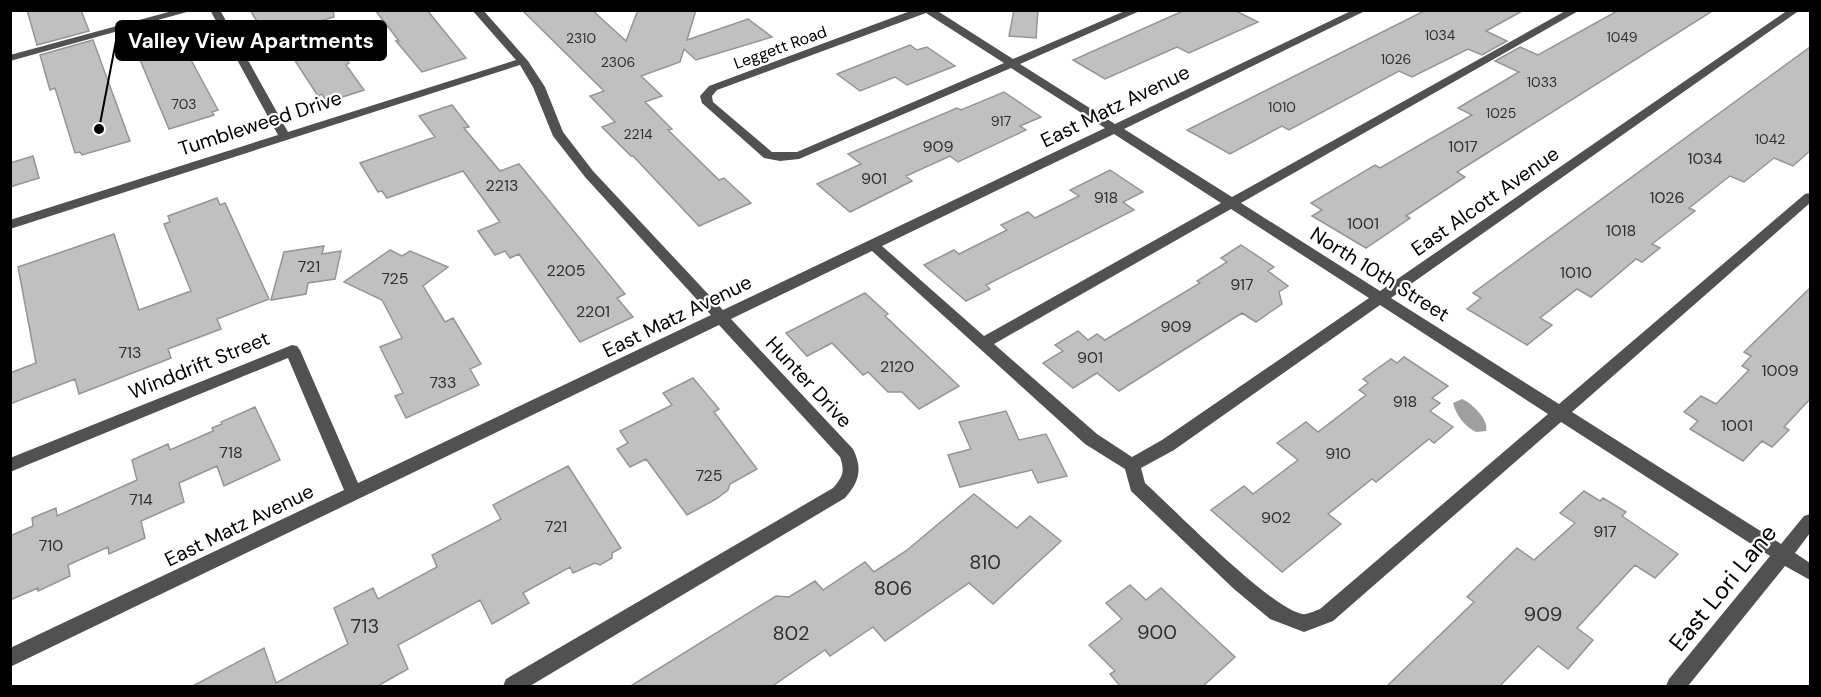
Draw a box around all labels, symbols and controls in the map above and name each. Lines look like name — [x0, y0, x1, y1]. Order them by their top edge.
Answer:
callout: Valley View Apartments — [116, 21, 386, 60]
street label: Leggett Road — [731, 21, 830, 74]
house number: 1034 — [1425, 26, 1456, 44]
text: Valley View Apartments — [128, 27, 374, 55]
house number: 1049 — [1606, 28, 1638, 46]
house number: 2310 — [566, 29, 596, 47]
house number: 1026 — [1381, 50, 1411, 68]
house number: 2306 — [601, 53, 635, 71]
street label: East Matz Avenue — [1036, 59, 1194, 153]
house number: 1033 — [1527, 73, 1557, 91]
street label: Tumbleweed Drive — [175, 84, 345, 162]
house number: 703 — [171, 95, 197, 113]
house number: 1010 — [1268, 98, 1296, 116]
house number: 1025 — [1486, 104, 1516, 122]
house number: 917 — [991, 112, 1011, 130]
house number: 2214 — [624, 125, 653, 143]
house number: 1042 — [1755, 130, 1785, 148]
house number: 909 — [922, 136, 954, 157]
house number: 1017 — [1448, 136, 1478, 157]
street label: East Alcott Avenue — [1406, 140, 1564, 262]
house number: 1034 — [1687, 148, 1723, 169]
house number: 901 — [861, 168, 887, 189]
house number: 2213 — [486, 175, 518, 196]
house number: 918 — [1094, 187, 1118, 208]
house number: 1026 — [1649, 187, 1685, 208]
house number: 1001 — [1347, 213, 1379, 234]
house number: 1018 — [1606, 220, 1636, 241]
street label: North 10th Street — [1306, 221, 1454, 327]
house number: 721 — [298, 256, 320, 277]
house number: 2205 — [547, 260, 585, 281]
house number: 1010 — [1560, 262, 1592, 283]
house number: 725 — [381, 268, 409, 289]
street label: East Matz Avenue — [598, 269, 756, 363]
house number: 917 — [1230, 274, 1254, 295]
house number: 2201 — [576, 301, 610, 322]
house number: 909 — [1160, 316, 1192, 337]
street label: Winddrift Street — [125, 325, 273, 405]
street label: Hunter Drive — [760, 331, 858, 433]
house number: 713 — [118, 342, 142, 363]
house number: 901 — [1077, 347, 1103, 368]
house number: 2120 — [880, 356, 914, 377]
house number: 1009 — [1762, 360, 1798, 381]
house number: 733 — [429, 372, 457, 393]
house number: 918 — [1393, 391, 1417, 412]
house number: 1001 — [1721, 415, 1753, 436]
house number: 718 — [219, 442, 243, 463]
house number: 910 — [1325, 443, 1351, 464]
house number: 725 — [695, 465, 723, 486]
street label: East Matz Avenue — [160, 478, 318, 572]
house number: 714 — [129, 489, 153, 510]
house number: 902 — [1261, 507, 1291, 528]
house number: 721 — [545, 516, 567, 537]
street label: East Lori Lane — [1662, 518, 1783, 657]
house number: 917 — [1593, 521, 1617, 542]
house number: 710 — [39, 535, 63, 556]
house number: 810 — [969, 549, 1001, 575]
house number: 806 — [874, 575, 912, 601]
house number: 909 — [1524, 601, 1562, 627]
house number: 713 — [351, 613, 379, 639]
house number: 900 — [1137, 619, 1177, 645]
house number: 802 — [772, 620, 810, 646]

